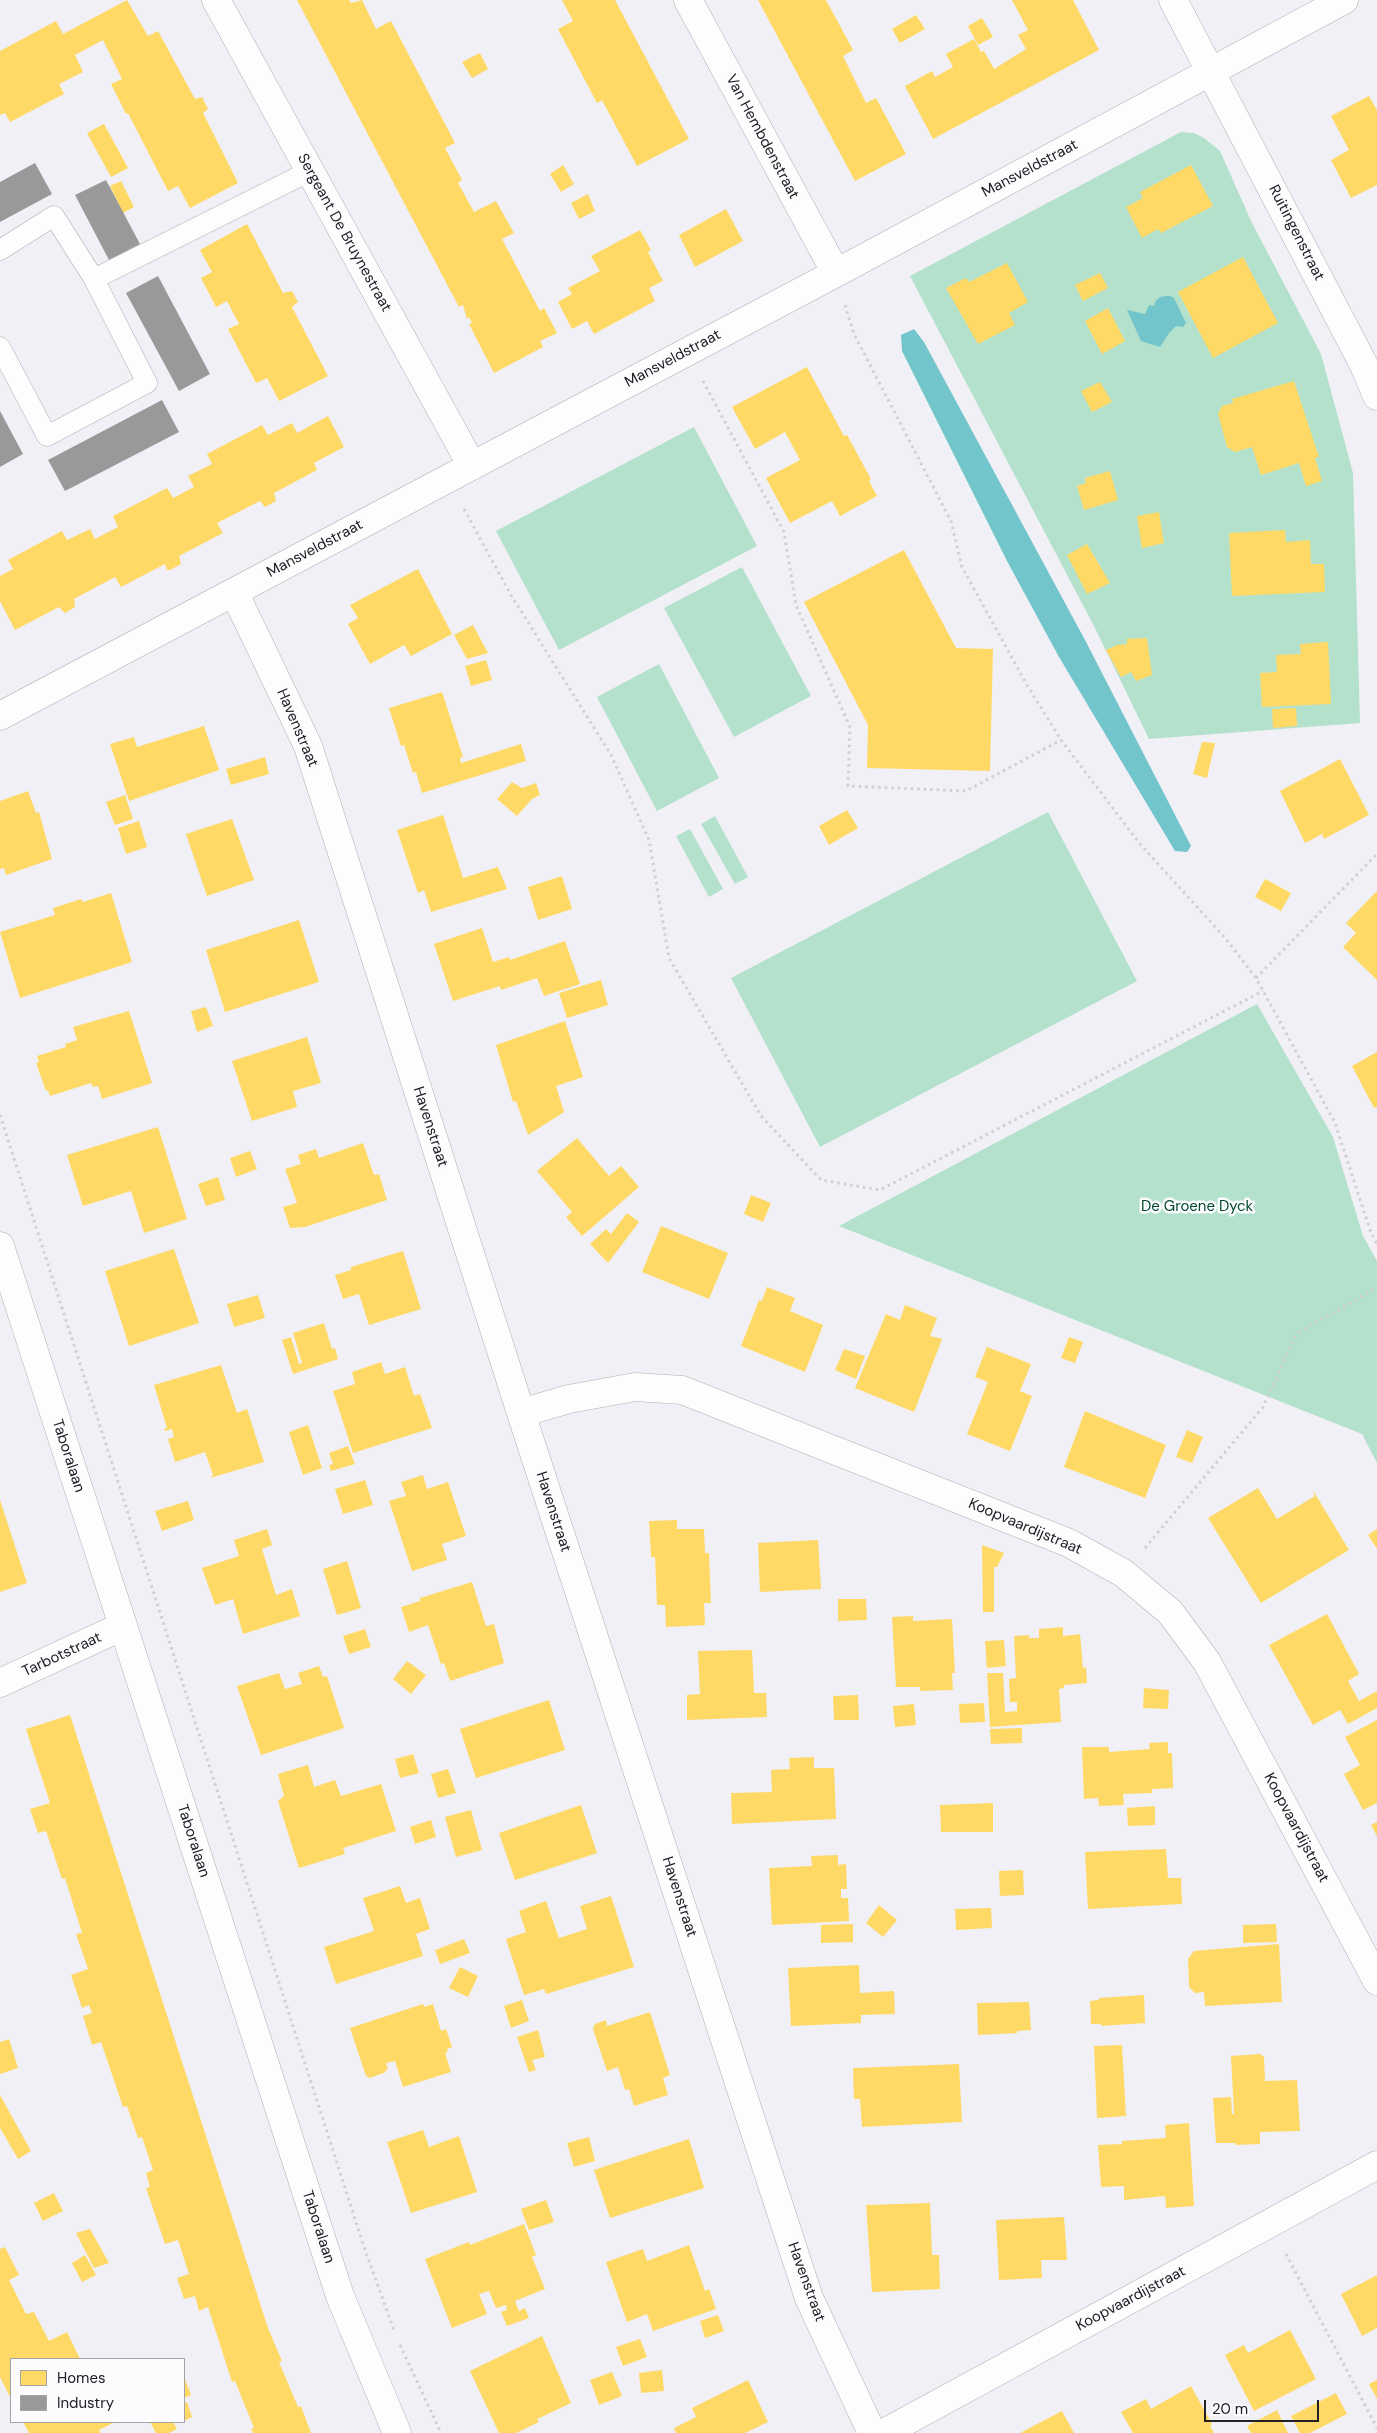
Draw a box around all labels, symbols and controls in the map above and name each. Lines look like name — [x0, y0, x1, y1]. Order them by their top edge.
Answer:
street label: Van Hembdenstraat — [722, 72, 802, 202]
street label: Mansveldstraat — [979, 136, 1081, 202]
street label: Sergeant De Bruynestraat — [293, 151, 395, 315]
street label: Ruitingenstraat — [1264, 182, 1328, 284]
street label: Mansveldstraat — [622, 326, 724, 392]
street label: Mansveldstraat — [264, 516, 366, 582]
street label: Havenstraat — [272, 686, 322, 770]
street label: Havenstraat — [409, 1085, 451, 1169]
park label: De Groene Dyck — [1141, 1198, 1253, 1216]
street label: Taboralaan — [48, 1417, 88, 1495]
street label: Havenstraat — [532, 1470, 574, 1554]
street label: Koopvaardijstraat — [966, 1495, 1084, 1559]
street label: Tarbotstraat — [19, 1629, 105, 1681]
street label: Koopvaardijstraat — [1260, 1770, 1332, 1886]
street label: Taboralaan — [173, 1802, 213, 1880]
street label: Havenstraat — [658, 1855, 700, 1939]
street label: Taboralaan — [298, 2188, 338, 2266]
street label: Havenstraat — [783, 2240, 829, 2324]
street label: Koopvaardijstraat — [1073, 2263, 1189, 2335]
legend — [10, 2358, 185, 2423]
text: Homes — [57, 2368, 106, 2388]
scale bar — [1207, 2390, 1322, 2422]
text: Industry — [57, 2393, 114, 2413]
text: 20 m — [1212, 2399, 1248, 2419]

